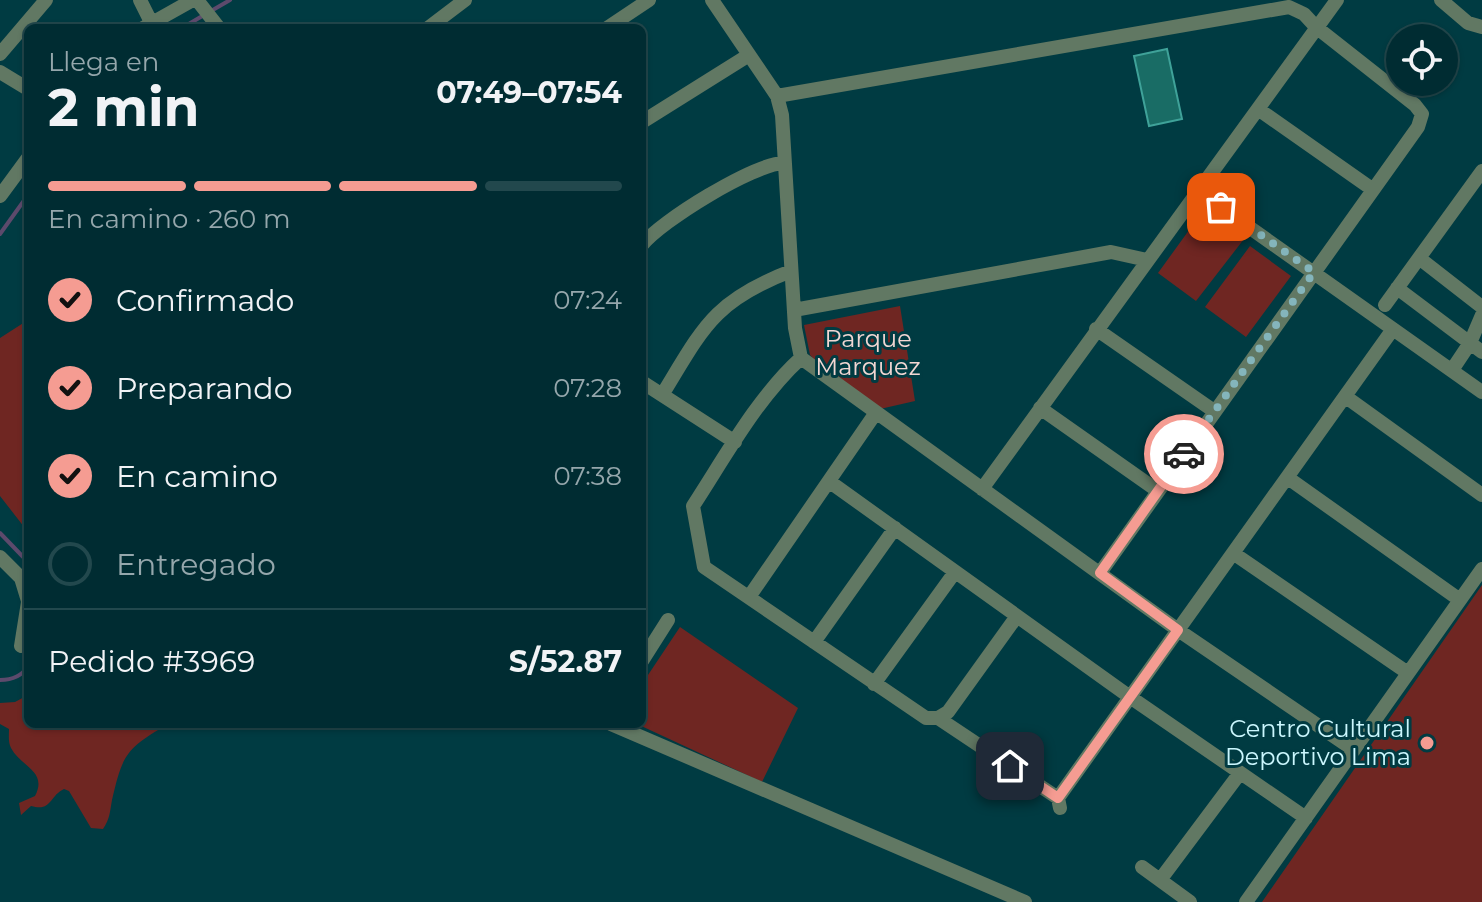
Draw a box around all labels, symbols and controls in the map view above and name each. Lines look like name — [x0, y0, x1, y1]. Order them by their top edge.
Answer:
map controls — [1386, 24, 1458, 96]
button: locate — [1386, 24, 1458, 96]
text: Llega en — [48, 46, 159, 78]
text: 07:49–07:54 — [436, 74, 622, 111]
text: 2 min — [48, 76, 200, 139]
pin — [1187, 173, 1255, 241]
icon: bag — [1199, 185, 1243, 229]
text: En camino · 260 m — [48, 203, 291, 235]
icon: check — [48, 278, 92, 322]
text: Confirmado — [116, 282, 294, 319]
text: 07:24 — [553, 284, 622, 316]
park label: Parque Marquez — [815, 324, 921, 381]
icon: check — [48, 366, 92, 410]
text: Preparando — [116, 370, 293, 407]
text: 07:28 — [553, 372, 622, 404]
courier — [1144, 414, 1224, 494]
icon: car — [1162, 432, 1206, 476]
icon: check — [48, 454, 92, 498]
text: En camino — [116, 458, 278, 495]
text: 07:38 — [553, 460, 622, 492]
text: Entregado — [116, 546, 276, 583]
text: Pedido #3969 — [48, 643, 255, 680]
text: S/52.87 — [509, 643, 622, 680]
place label: Centro Cultural Deportivo Lima — [1225, 714, 1411, 771]
pin — [976, 732, 1044, 800]
marker: Centro Cultural Deportivo Lima — [1418, 734, 1436, 752]
icon: home — [988, 744, 1032, 788]

